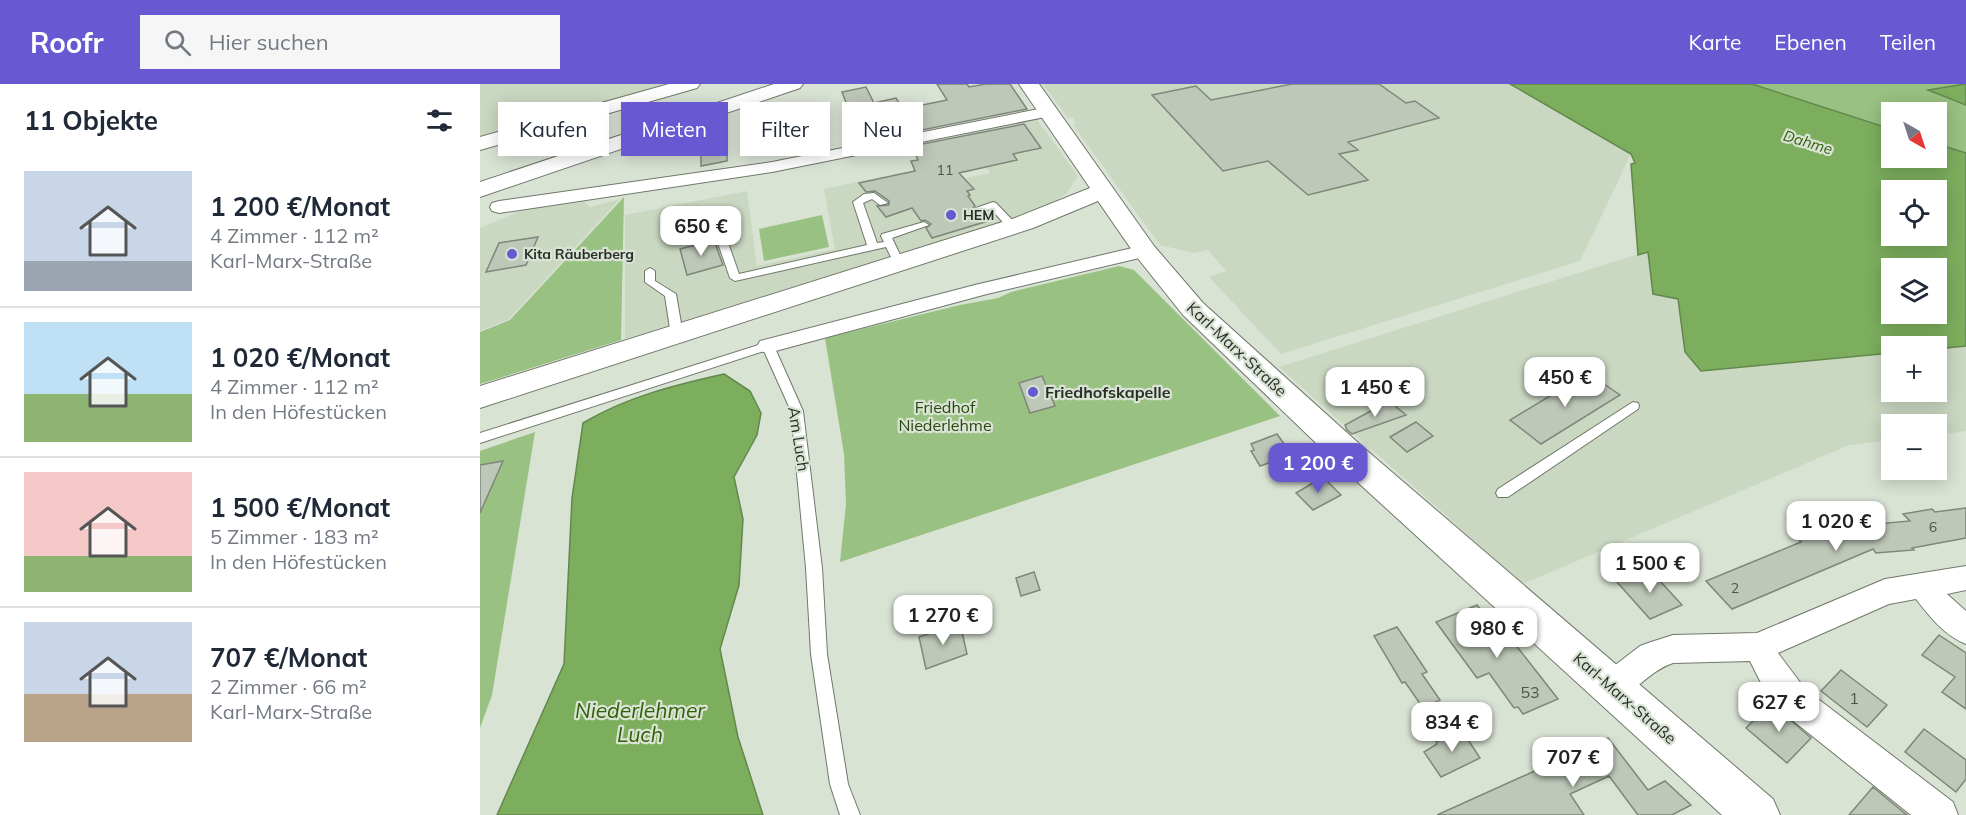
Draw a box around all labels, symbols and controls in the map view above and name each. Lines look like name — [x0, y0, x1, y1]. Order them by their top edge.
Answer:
search box — [140, 15, 560, 69]
text: Roofr — [30, 25, 104, 60]
icon: search — [161, 26, 194, 59]
text: Hier suchen — [209, 28, 329, 56]
text: Karte — [1689, 29, 1741, 55]
text: Ebenen — [1774, 29, 1847, 55]
text: Teilen — [1880, 29, 1936, 55]
chip: Kaufen — [498, 102, 609, 156]
chip: Mieten — [621, 102, 728, 156]
chip: Filter — [740, 102, 830, 156]
chip: Neu — [842, 102, 923, 156]
north arrow — [1881, 102, 1947, 168]
map controls — [1881, 102, 1947, 480]
text: 11 Objekte — [24, 104, 158, 137]
icon: filters — [423, 104, 456, 137]
water label: Dahme — [1781, 126, 1835, 158]
house number: 11 — [937, 161, 953, 179]
button: locate — [1881, 180, 1947, 246]
text: 1 200 €/Monat — [210, 190, 390, 223]
icon: home — [72, 195, 144, 267]
pin: 650 € — [659, 206, 743, 257]
place label: HEM — [963, 206, 994, 224]
marker: HEM — [944, 208, 958, 222]
text: 650 € — [674, 213, 728, 238]
text: 4 Zimmer · 112 m² — [210, 223, 379, 248]
place label: Kita Räuberberg — [524, 245, 634, 263]
marker: Kita Räuberberg — [505, 247, 519, 261]
text: Karl-Marx-Straße — [210, 248, 372, 273]
button: layers — [1881, 258, 1947, 324]
street label: Karl-Marx-Straße — [1183, 297, 1291, 401]
button: + — [1881, 336, 1947, 402]
text: 1 020 €/Monat — [210, 341, 390, 374]
icon: home — [72, 346, 144, 418]
pin: 450 € — [1523, 357, 1607, 408]
text: 450 € — [1538, 364, 1592, 389]
pin: 1 450 € — [1320, 367, 1430, 418]
text: 4 Zimmer · 112 m² — [210, 374, 379, 399]
text: 1 450 € — [1340, 374, 1410, 399]
place label: Friedhofskapelle — [1045, 382, 1171, 402]
marker: Friedhofskapelle — [1026, 385, 1040, 399]
park label: Friedhof Niederlehme — [898, 397, 992, 435]
text: In den Höfestücken — [210, 399, 387, 424]
street label: Am Luch — [784, 405, 814, 473]
button: − — [1881, 414, 1947, 480]
pin: 1 200 € — [1263, 443, 1373, 494]
text: 1 200 € — [1283, 450, 1353, 475]
text: 1 500 €/Monat — [210, 491, 390, 524]
icon: home — [72, 496, 144, 568]
pin: 1 020 € — [1781, 501, 1891, 552]
text: 1 020 € — [1801, 508, 1871, 533]
house number: 6 — [1929, 518, 1937, 536]
text: 5 Zimmer · 183 m² — [210, 524, 379, 549]
pin: 1 500 € — [1595, 543, 1705, 594]
text: In den Höfestücken — [210, 549, 387, 574]
text: 1 500 € — [1615, 550, 1685, 575]
house number: 2 — [1731, 579, 1739, 597]
pin: 1 270 € — [888, 595, 998, 646]
text: 1 270 € — [908, 602, 978, 627]
pin: 980 € — [1455, 608, 1539, 659]
text: 980 € — [1470, 615, 1524, 640]
text: 707 €/Monat — [210, 641, 367, 674]
icon: home — [72, 646, 144, 718]
street label: Karl-Marx-Straße — [1569, 648, 1681, 748]
text: 2 Zimmer · 66 m² — [210, 674, 367, 699]
house number: 53 — [1520, 682, 1540, 702]
pin: 627 € — [1737, 682, 1821, 733]
house number: 1 — [1849, 688, 1859, 708]
text: 627 € — [1752, 689, 1806, 714]
water label: Niederlehmer Luch — [575, 697, 706, 747]
text: Karl-Marx-Straße — [210, 699, 372, 724]
pin: 834 € — [1410, 702, 1494, 753]
text: 834 € — [1425, 709, 1479, 734]
pin: 707 € — [1531, 737, 1615, 788]
text: 707 € — [1546, 744, 1600, 769]

